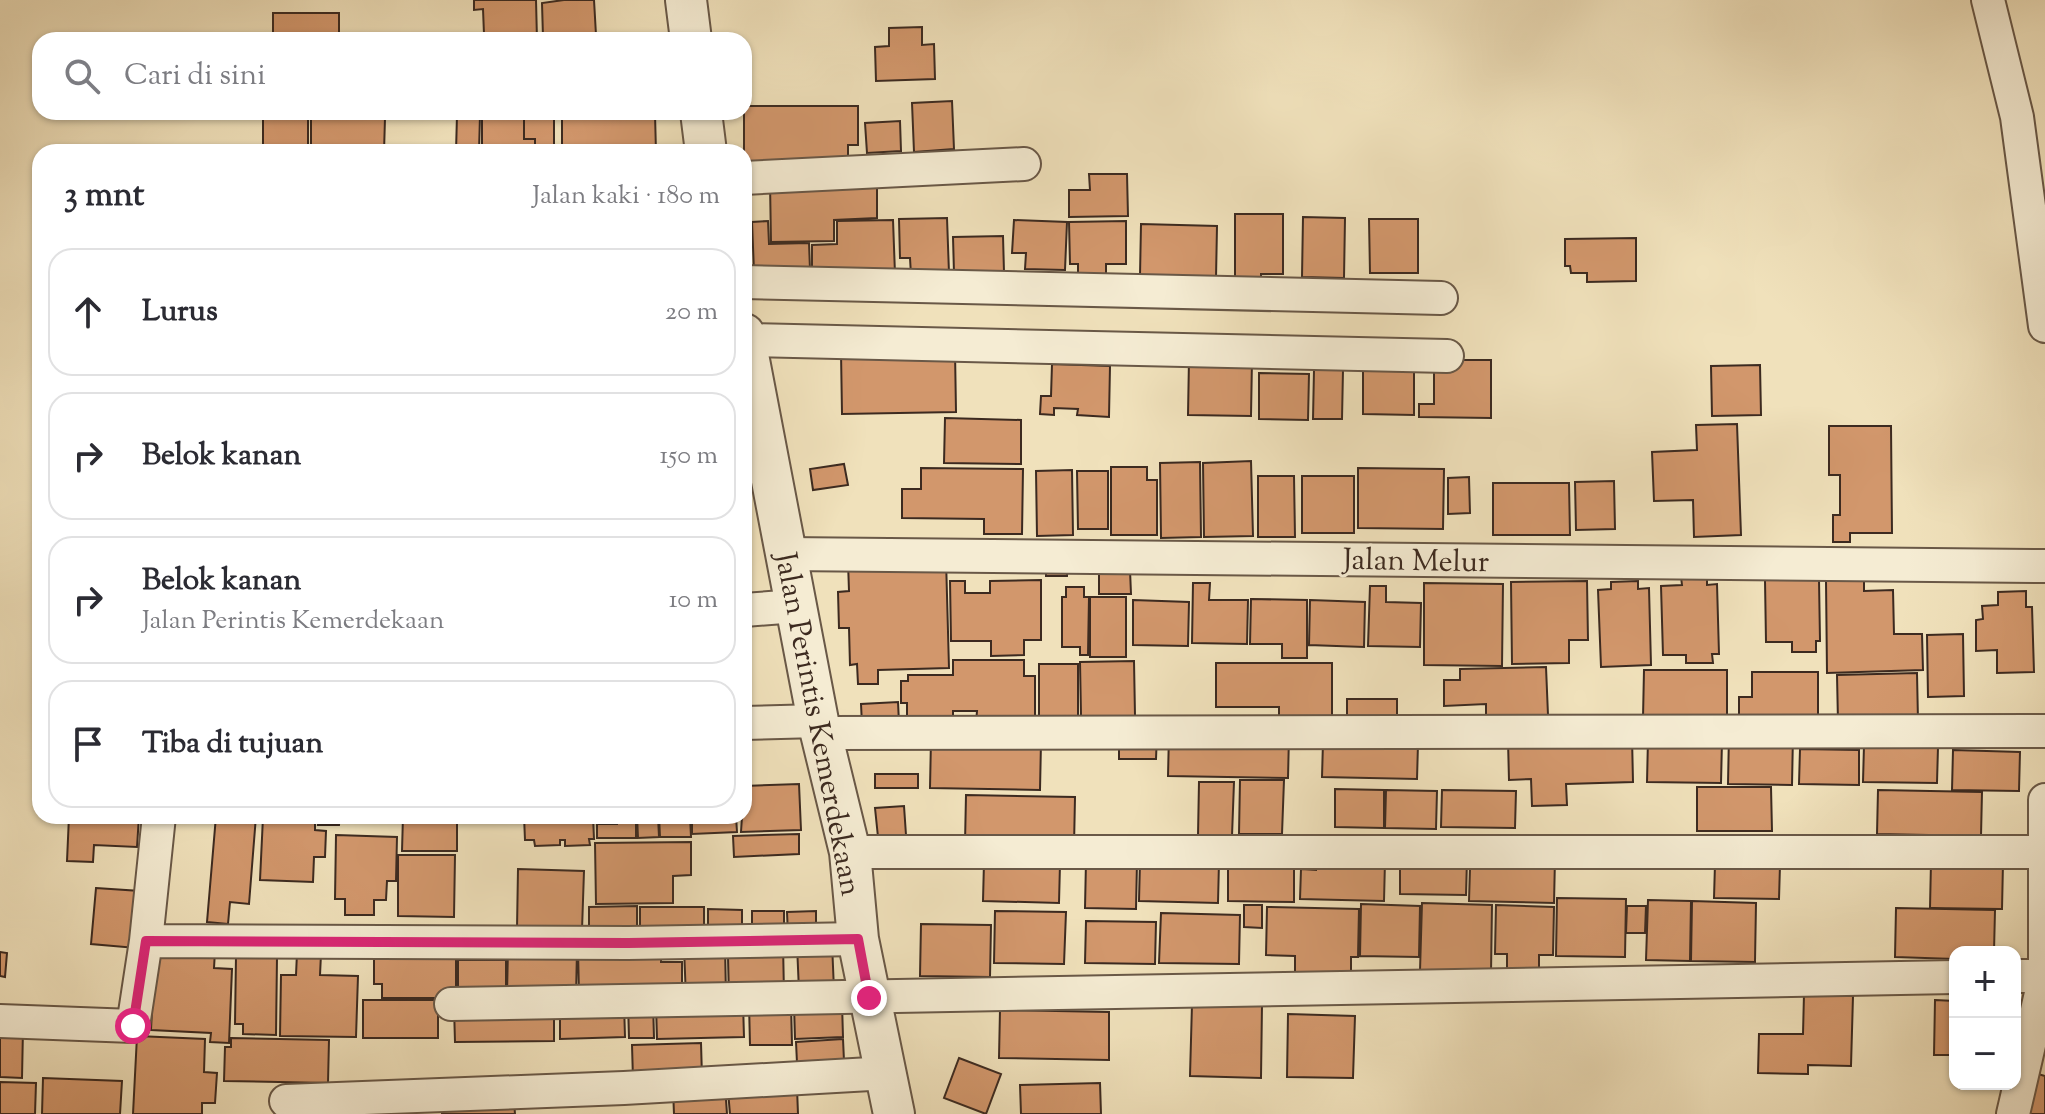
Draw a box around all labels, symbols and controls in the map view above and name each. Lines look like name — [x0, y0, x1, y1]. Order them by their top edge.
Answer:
search box — [32, 32, 752, 120]
icon: search — [60, 54, 104, 98]
text: Cari di sini — [124, 55, 266, 98]
text: 3 mnt — [64, 172, 144, 221]
text: Jalan kaki · 180 m — [532, 178, 720, 215]
icon: ahead — [66, 290, 110, 334]
text: Lurus — [142, 291, 218, 334]
text: 20 m — [665, 294, 718, 331]
icon: right — [66, 434, 110, 478]
text: Belok kanan — [142, 435, 301, 478]
text: 150 m — [659, 438, 718, 475]
street label: Jalan Melur — [1340, 540, 1490, 585]
street label: Jalan Perintis Kemerdekaan — [762, 547, 871, 900]
text: Belok kanan — [142, 560, 301, 603]
icon: right — [66, 578, 110, 622]
text: 10 m — [669, 582, 718, 619]
text: Jalan Perintis Kemerdekaan — [142, 603, 444, 640]
icon: arrive — [66, 722, 110, 766]
text: Tiba di tujuan — [142, 723, 323, 766]
map controls — [1949, 946, 2021, 1090]
button: + — [1949, 946, 2021, 1018]
route end — [851, 980, 887, 1016]
route start — [115, 1008, 151, 1044]
button: − — [1949, 1018, 2021, 1090]

